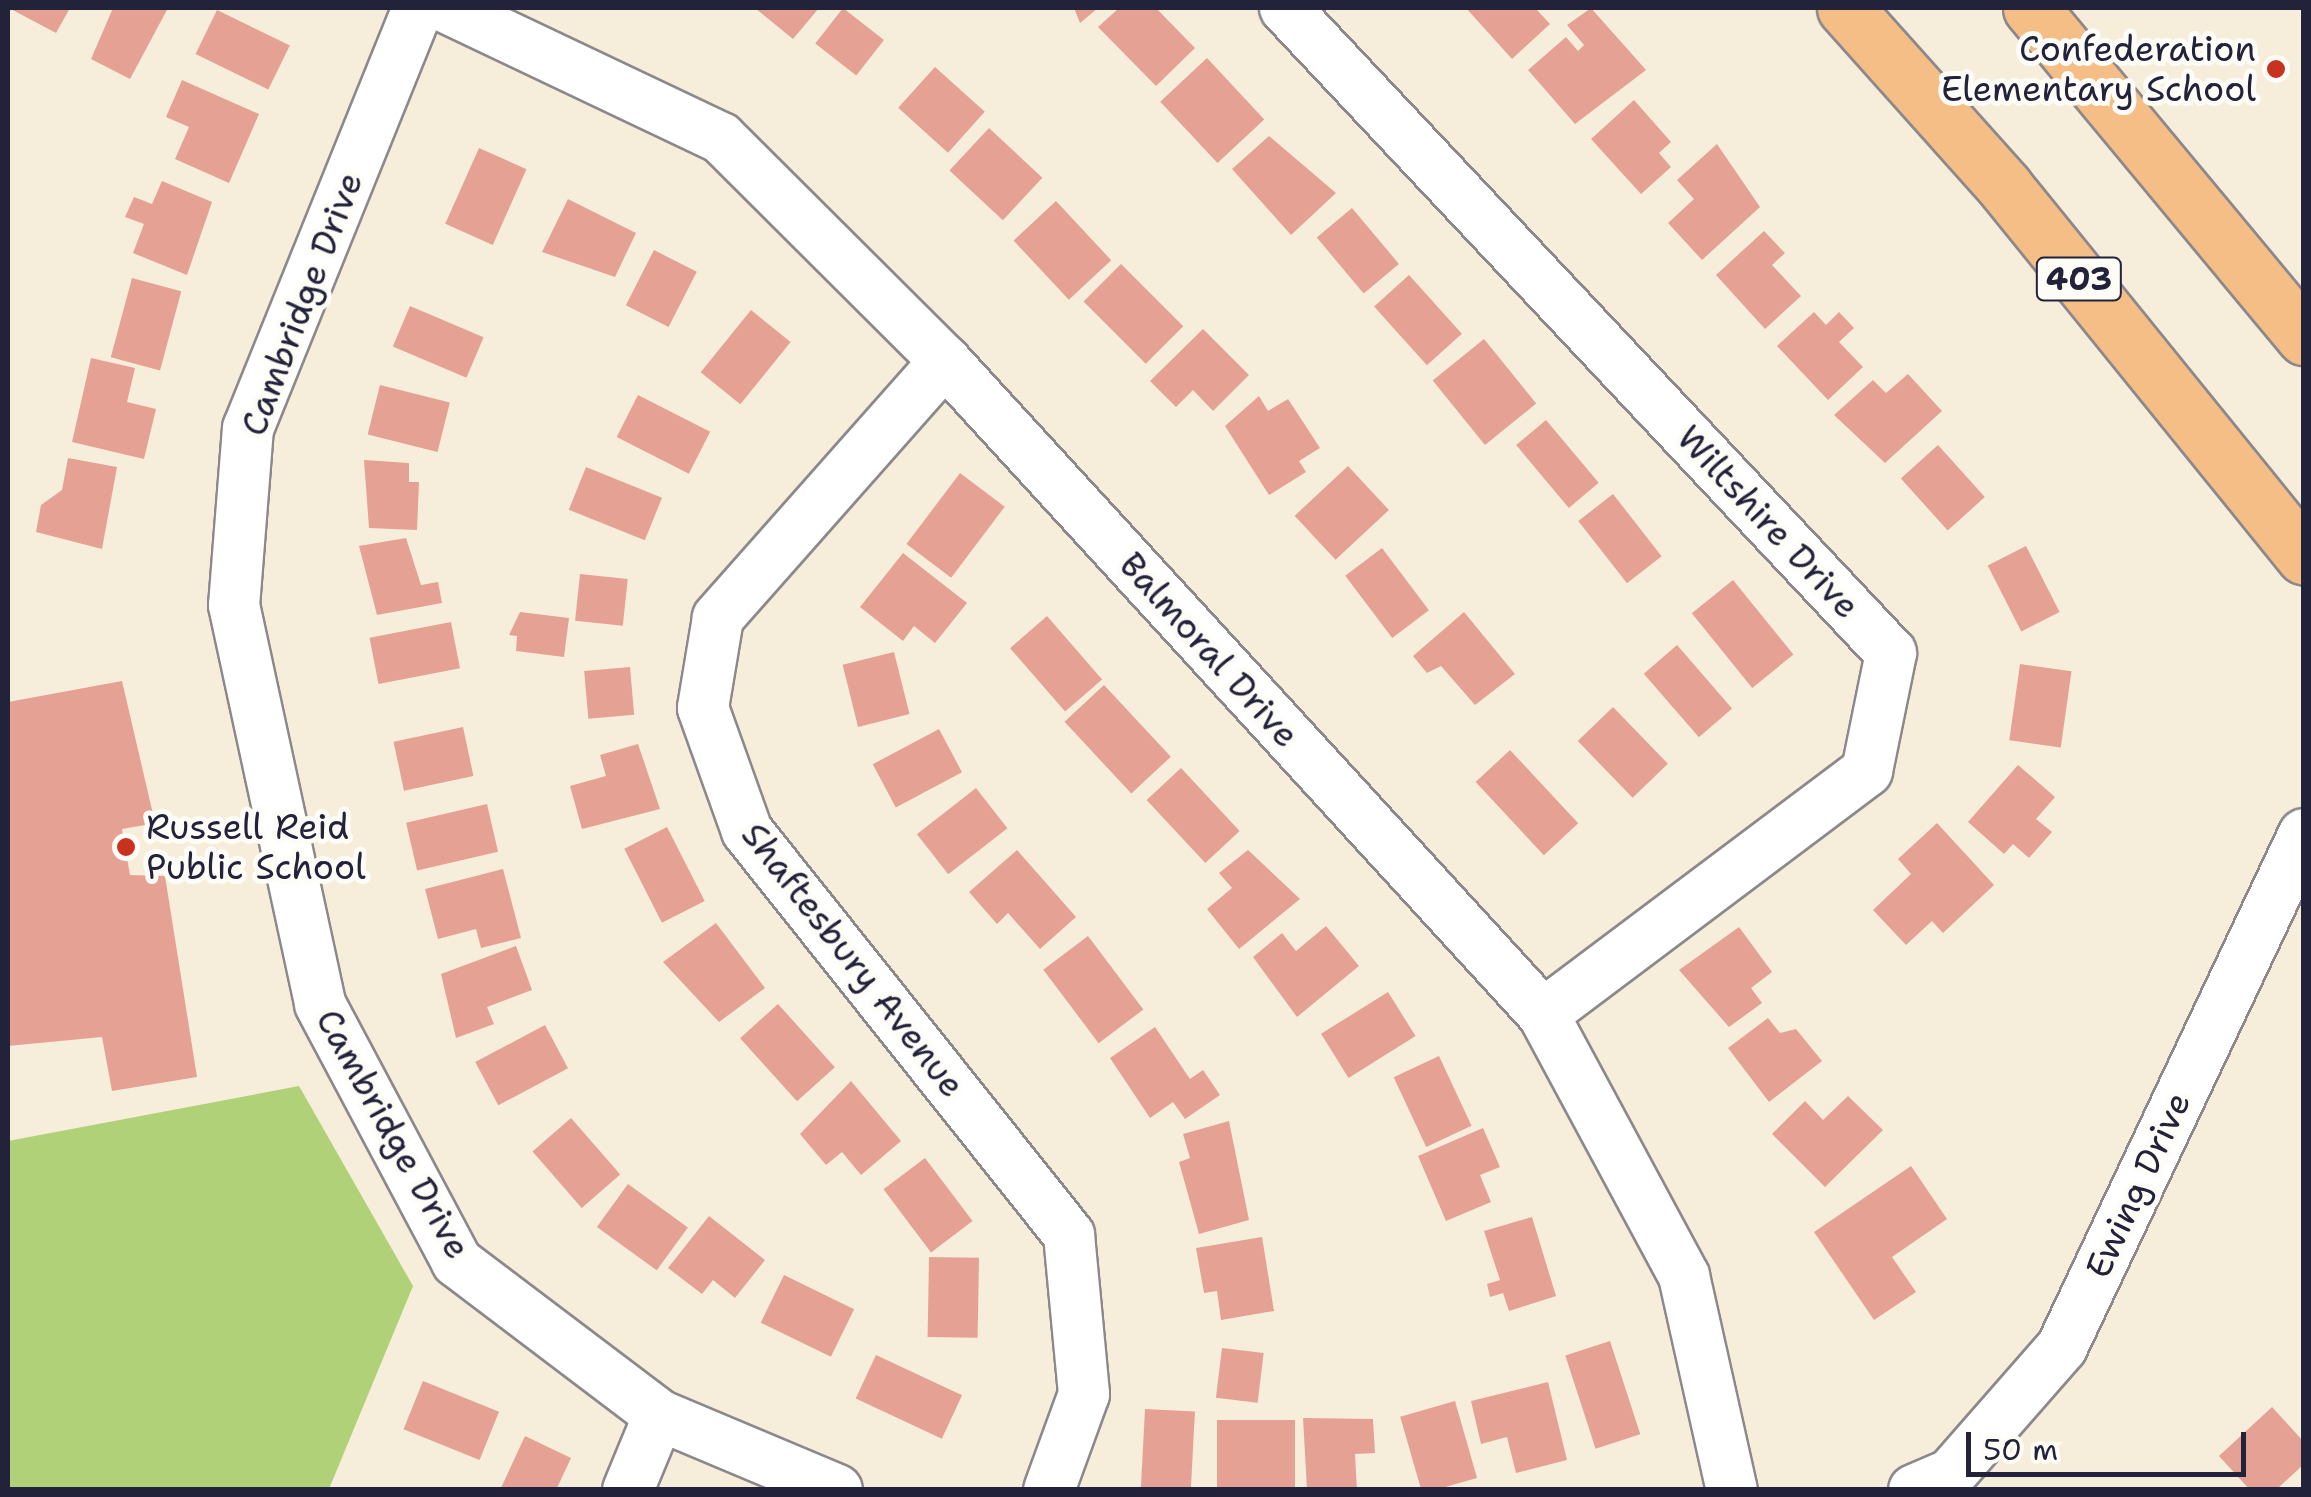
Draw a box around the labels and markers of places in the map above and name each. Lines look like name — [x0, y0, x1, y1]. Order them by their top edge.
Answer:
place label: Confederation Elementary School — [1941, 28, 2256, 110]
marker: Confederation Elementary School — [2265, 58, 2287, 80]
place label: Russell Reid Public School — [146, 806, 366, 888]
marker: Russell Reid Public School — [115, 836, 137, 858]

